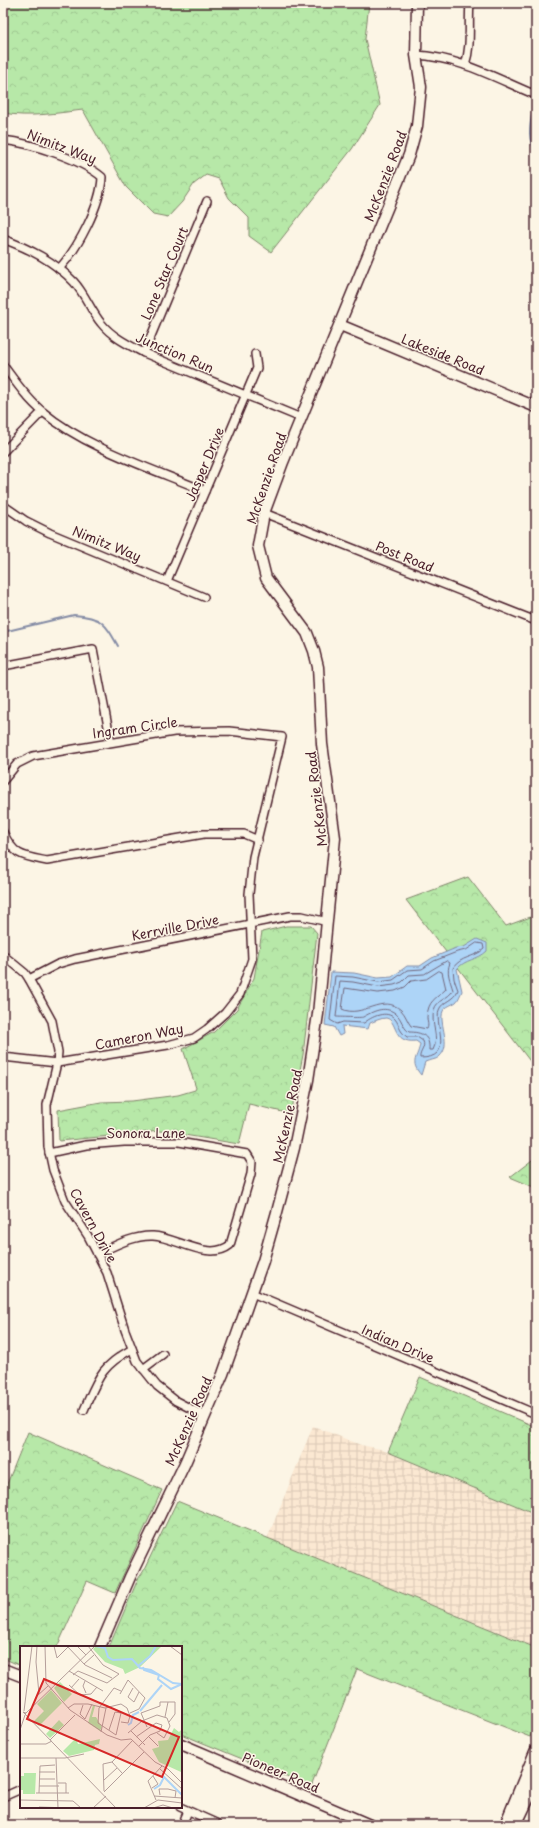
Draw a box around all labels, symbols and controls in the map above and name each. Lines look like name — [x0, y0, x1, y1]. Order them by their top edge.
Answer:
street label: Nimitz Way — [25, 124, 99, 168]
street label: McKenzie Road — [359, 127, 411, 224]
street label: Lone Star Court — [136, 223, 192, 323]
street label: Junction Run — [133, 327, 217, 377]
street label: Lakeside Road — [399, 329, 487, 379]
street label: Jasper Drive — [180, 424, 228, 504]
street label: McKenzie Road — [241, 429, 291, 526]
street label: Nimitz Way — [70, 521, 144, 565]
street label: Post Road — [373, 536, 437, 576]
street label: Ingram Circle — [91, 712, 179, 742]
street label: McKenzie Road — [301, 750, 331, 848]
street label: Kerrville Drive — [130, 909, 220, 945]
street label: Cameron Way — [93, 1018, 185, 1054]
street label: McKenzie Road — [268, 1067, 306, 1165]
street label: Sonora Lane — [106, 1123, 186, 1142]
street label: Cavern Drive — [66, 1184, 122, 1266]
street label: Indian Drive — [359, 1319, 437, 1367]
street label: McKenzie Road — [160, 1373, 216, 1469]
inset map — [20, 1646, 182, 1808]
street label: Pioneer Road — [239, 1747, 323, 1797]

